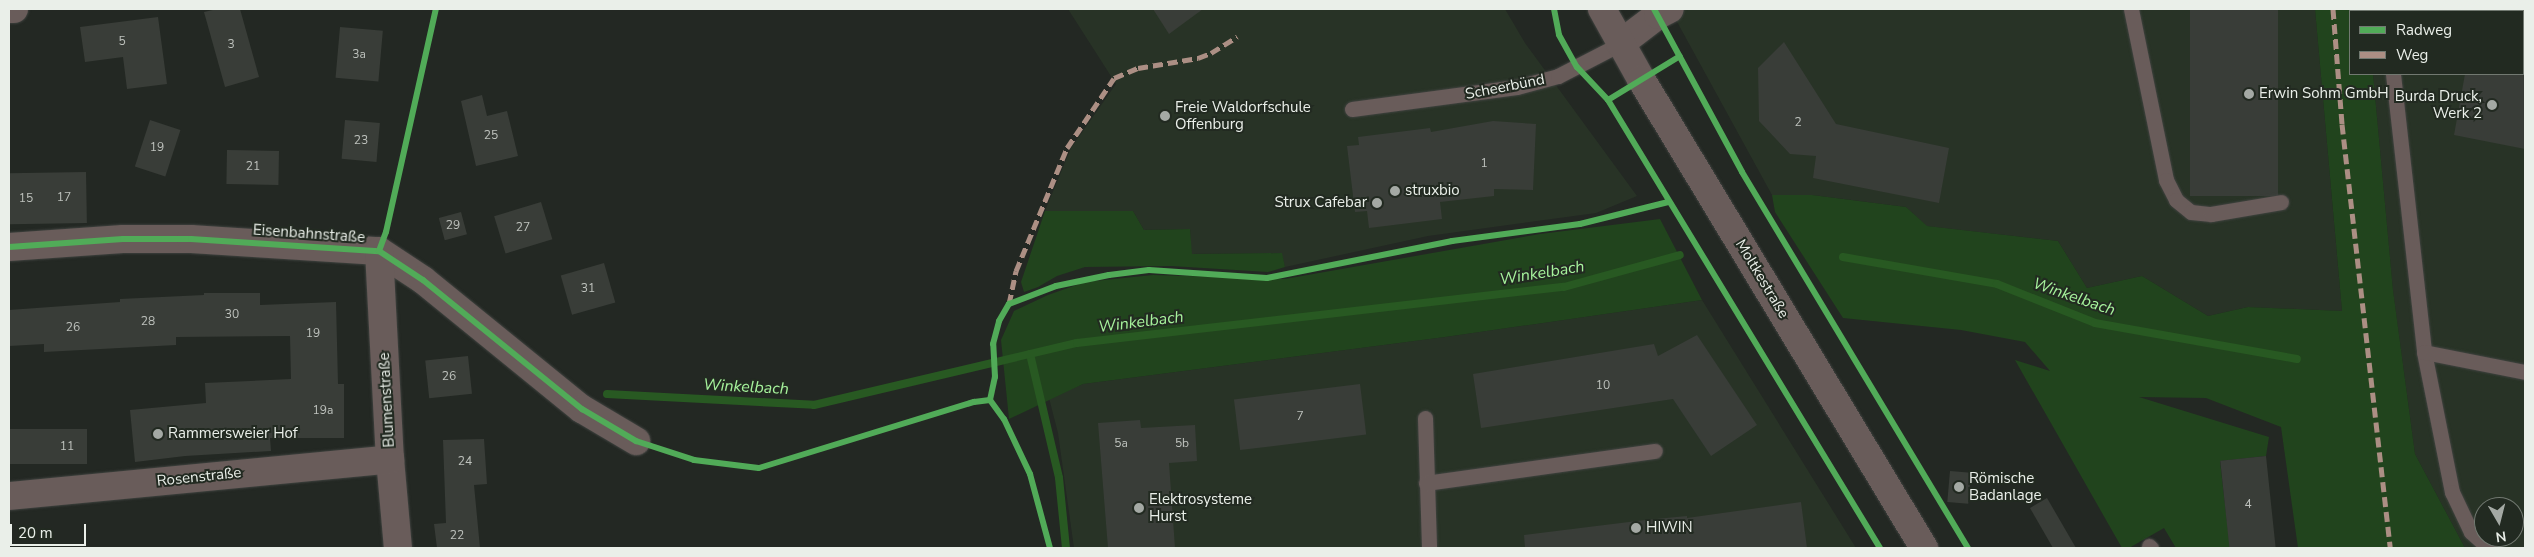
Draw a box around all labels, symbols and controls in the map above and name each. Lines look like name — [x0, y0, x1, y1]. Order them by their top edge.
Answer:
legend — [2349, 10, 2524, 75]
text: Radweg — [2396, 20, 2452, 40]
house number: 5 — [118, 35, 126, 49]
house number: 3 — [227, 38, 235, 52]
text: Weg — [2396, 45, 2428, 65]
house number: 3a — [352, 48, 366, 62]
street label: Scheerbünd — [1464, 70, 1546, 104]
place label: Erwin Sohm GmbH — [2259, 85, 2389, 103]
place label: Burda Druck, Werk 2 — [2395, 87, 2482, 122]
marker: Erwin Sohm GmbH — [2243, 88, 2255, 100]
place label: Freie Waldorfschule Offenburg — [1175, 98, 1311, 133]
marker: Burda Druck, Werk 2 — [2486, 99, 2498, 111]
marker: Freie Waldorfschule Offenburg — [1159, 110, 1171, 122]
house number: 2 — [1794, 116, 1802, 130]
house number: 25 — [484, 129, 498, 143]
house number: 23 — [354, 134, 368, 148]
house number: 19 — [150, 141, 164, 155]
house number: 1 — [1480, 157, 1488, 171]
house number: 21 — [246, 160, 260, 174]
place label: struxbio — [1405, 182, 1460, 200]
marker: struxbio — [1389, 185, 1401, 197]
house number: 17 — [57, 191, 71, 205]
house number: 15 — [19, 192, 33, 206]
place label: Strux Cafebar — [1274, 194, 1367, 212]
marker: Strux Cafebar — [1371, 197, 1383, 209]
house number: 29 — [446, 219, 460, 233]
street label: Eisenbahnstraße — [252, 221, 366, 247]
house number: 27 — [516, 221, 530, 235]
street label: Moltkestraße — [1731, 236, 1793, 322]
water label: Winkelbach — [1498, 257, 1586, 289]
water label: Winkelbach — [2030, 274, 2118, 320]
house number: 31 — [581, 282, 595, 296]
water label: Winkelbach — [1097, 307, 1185, 337]
house number: 30 — [225, 308, 239, 322]
house number: 28 — [141, 315, 155, 329]
house number: 26 — [66, 321, 80, 335]
house number: 19 — [306, 327, 320, 341]
street label: Blumenstraße — [376, 352, 398, 448]
house number: 26 — [442, 370, 456, 384]
water label: Winkelbach — [703, 375, 789, 399]
house number: 10 — [1596, 379, 1610, 393]
house number: 19a — [313, 404, 333, 418]
house number: 7 — [1296, 410, 1304, 424]
place label: Rammersweier Hof — [168, 425, 298, 443]
marker: Rammersweier Hof — [152, 428, 164, 440]
house number: 5a — [1114, 437, 1128, 451]
house number: 5b — [1175, 437, 1189, 451]
house number: 11 — [60, 440, 74, 454]
house number: 24 — [458, 455, 472, 469]
street label: Rosenstraße — [156, 464, 242, 490]
place label: Römische Badanlage — [1969, 469, 2041, 504]
marker: Römische Badanlage — [1953, 481, 1965, 493]
place label: Elektrosysteme Hurst — [1149, 490, 1252, 525]
north arrow — [2474, 497, 2524, 547]
house number: 4 — [2244, 498, 2252, 512]
marker: Elektrosysteme Hurst — [1133, 502, 1145, 514]
scale bar — [12, 514, 89, 546]
place label: HIWIN — [1646, 519, 1693, 537]
marker: HIWIN — [1630, 522, 1642, 534]
text: 20 m — [18, 523, 53, 543]
text: N — [2495, 526, 2508, 546]
house number: 22 — [450, 529, 464, 543]

